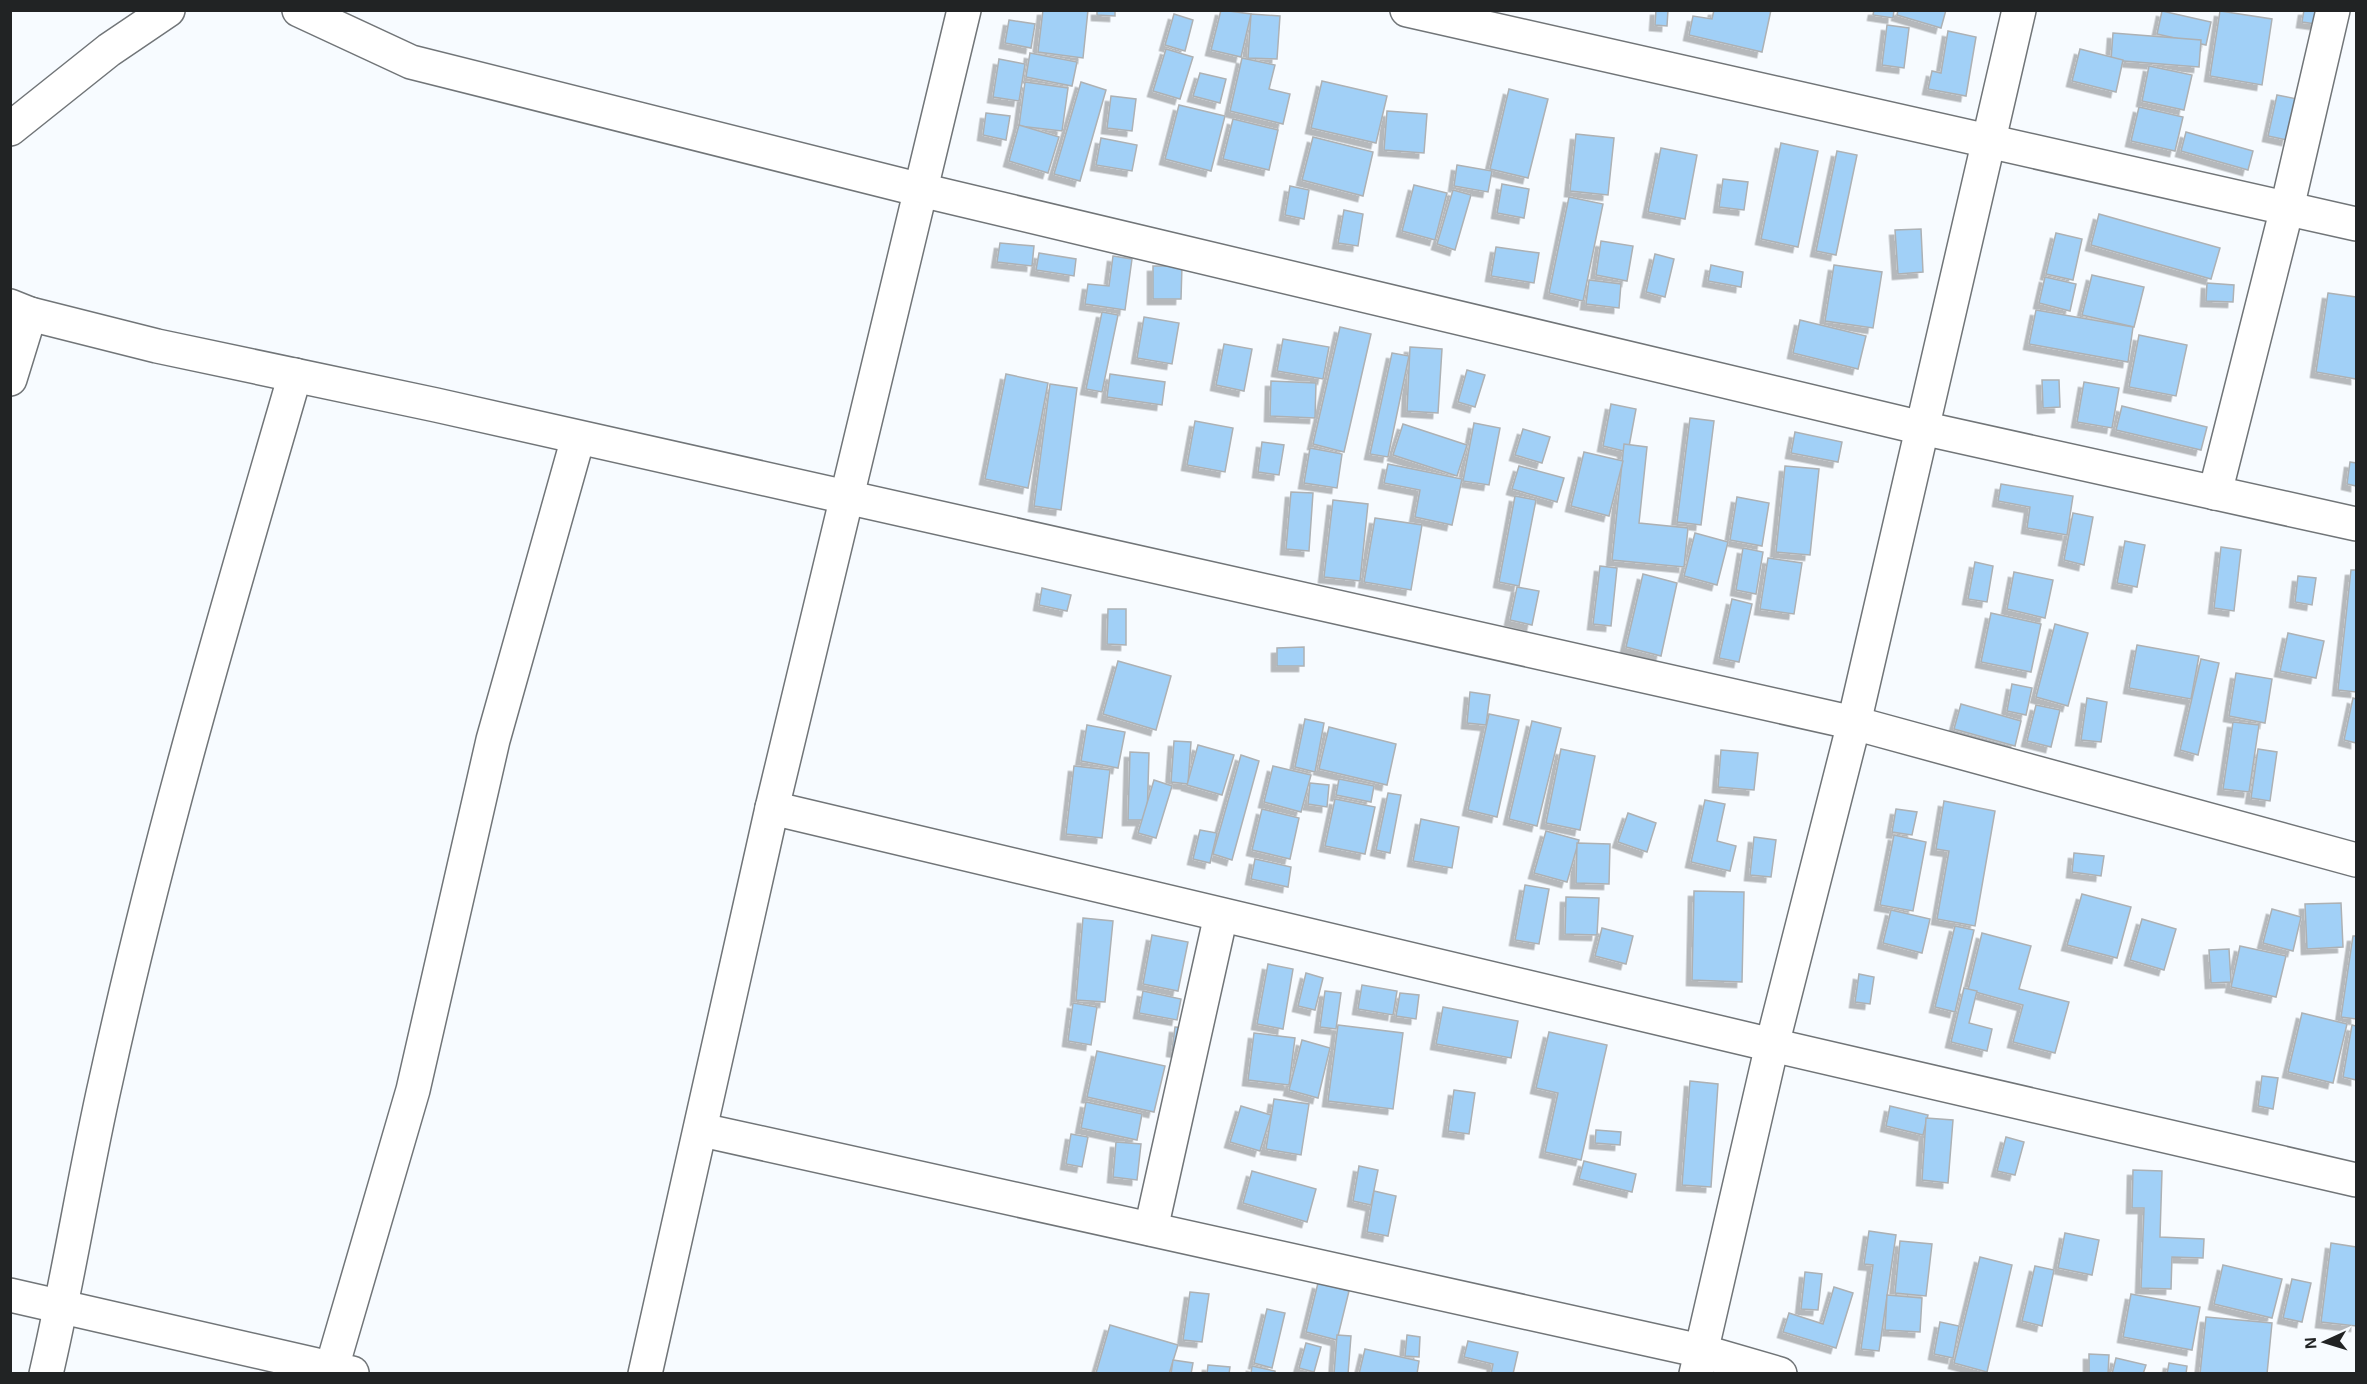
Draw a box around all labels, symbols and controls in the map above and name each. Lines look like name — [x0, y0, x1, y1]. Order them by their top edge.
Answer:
north arrow — [2295, 1312, 2355, 1372]
text: N — [2302, 1337, 2319, 1349]

